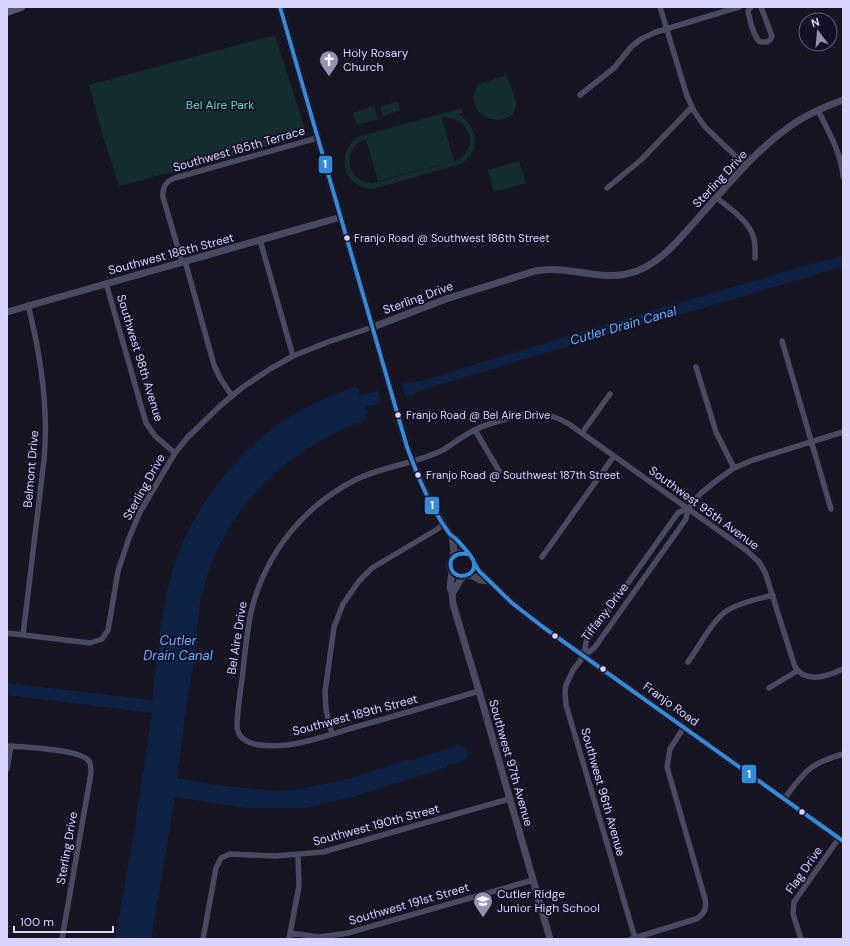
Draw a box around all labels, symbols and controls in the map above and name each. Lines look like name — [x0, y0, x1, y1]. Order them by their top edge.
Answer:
north arrow — [798, 12, 838, 52]
text: N — [809, 15, 821, 30]
place label: Holy Rosary Church — [343, 45, 409, 75]
church icon: Holy Rosary Church — [318, 49, 340, 77]
park label: Bel Aire Park — [186, 97, 254, 113]
street label: Southwest 185th Terrace — [171, 122, 307, 176]
street label: Sterling Drive — [689, 147, 751, 211]
line badge: 1 — [318, 155, 333, 174]
text: 1 — [323, 157, 327, 171]
street label: Southwest 186th Street — [106, 229, 236, 278]
place label: Franjo Road @ Southwest 186th Street — [354, 231, 549, 245]
marker: Franjo Road @ Southwest 186th Street — [342, 233, 352, 243]
street label: Sterling Drive — [381, 278, 455, 318]
street label: Southwest 98th Avenue — [113, 292, 167, 424]
water label: Cutler Drain Canal — [568, 302, 679, 349]
place label: Franjo Road @ Bel Aire Drive — [406, 408, 550, 422]
marker: Franjo Road @ Bel Aire Drive — [393, 410, 403, 420]
street label: Belmont Drive — [20, 429, 42, 508]
street label: Sterling Drive — [119, 451, 169, 523]
street label: Southwest 95th Avenue — [646, 463, 762, 553]
place label: Franjo Road @ Southwest 187th Street — [426, 468, 620, 482]
marker: Franjo Road @ Southwest 187th Street — [413, 470, 423, 480]
line badge: 1 — [424, 496, 440, 515]
text: 1 — [430, 498, 434, 512]
street label: Tiffany Drive — [578, 579, 632, 644]
street label: Bel Aire Drive — [223, 600, 251, 676]
unlabelled marker — [550, 631, 560, 641]
water label: Cutler Drain Canal — [143, 632, 214, 664]
unlabelled marker — [598, 664, 608, 674]
street label: Franjo Road — [640, 678, 702, 730]
street label: Southwest 189th Street — [291, 691, 420, 739]
street label: Southwest 97th Avenue — [485, 698, 537, 828]
street label: Southwest 96th Avenue — [577, 726, 629, 858]
line badge: 1 — [741, 764, 757, 784]
text: 1 — [747, 767, 751, 781]
street label: Southwest 190th Street — [311, 800, 441, 850]
unlabelled marker — [797, 807, 807, 817]
street label: Sterling Drive — [53, 810, 81, 886]
street label: Flag Drive — [782, 843, 826, 897]
street label: Southwest 191st Street — [347, 879, 471, 929]
place label: Cutler Ridge Junior High School — [497, 886, 600, 916]
school or university icon: Cutler Ridge Junior High School — [472, 890, 494, 918]
scale bar — [14, 908, 113, 934]
text: 100 m — [20, 914, 54, 930]

